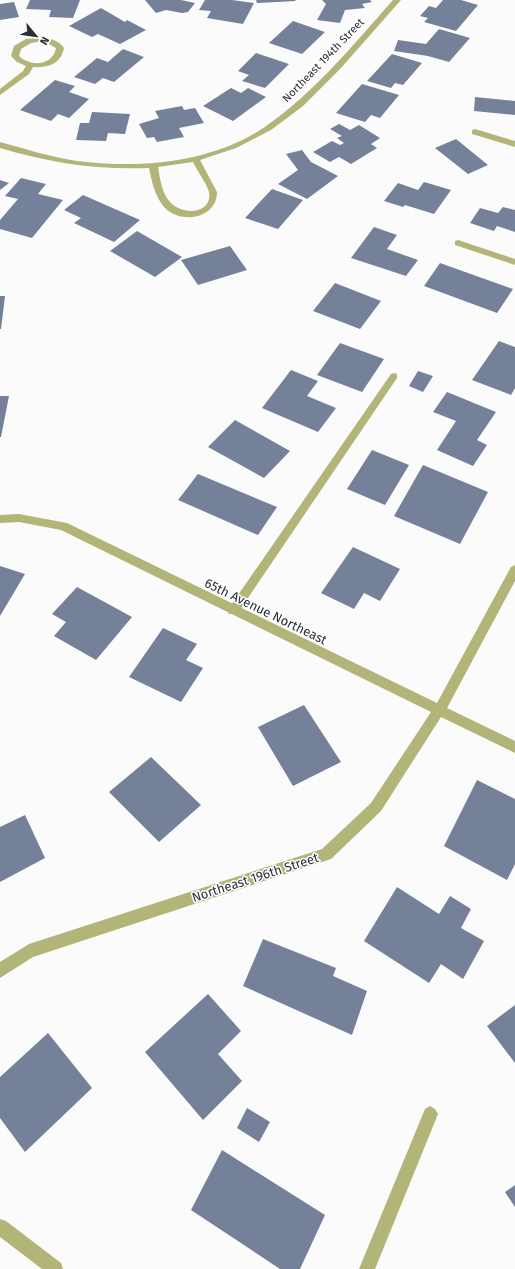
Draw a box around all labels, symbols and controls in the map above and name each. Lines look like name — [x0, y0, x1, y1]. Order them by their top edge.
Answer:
north arrow — [16, 16, 56, 56]
street label: Northeast 194th Street — [280, 16, 367, 105]
text: N — [37, 34, 52, 47]
street label: 65th Avenue Northeast — [202, 575, 330, 648]
street label: Northeast 196th Street — [190, 850, 321, 905]

